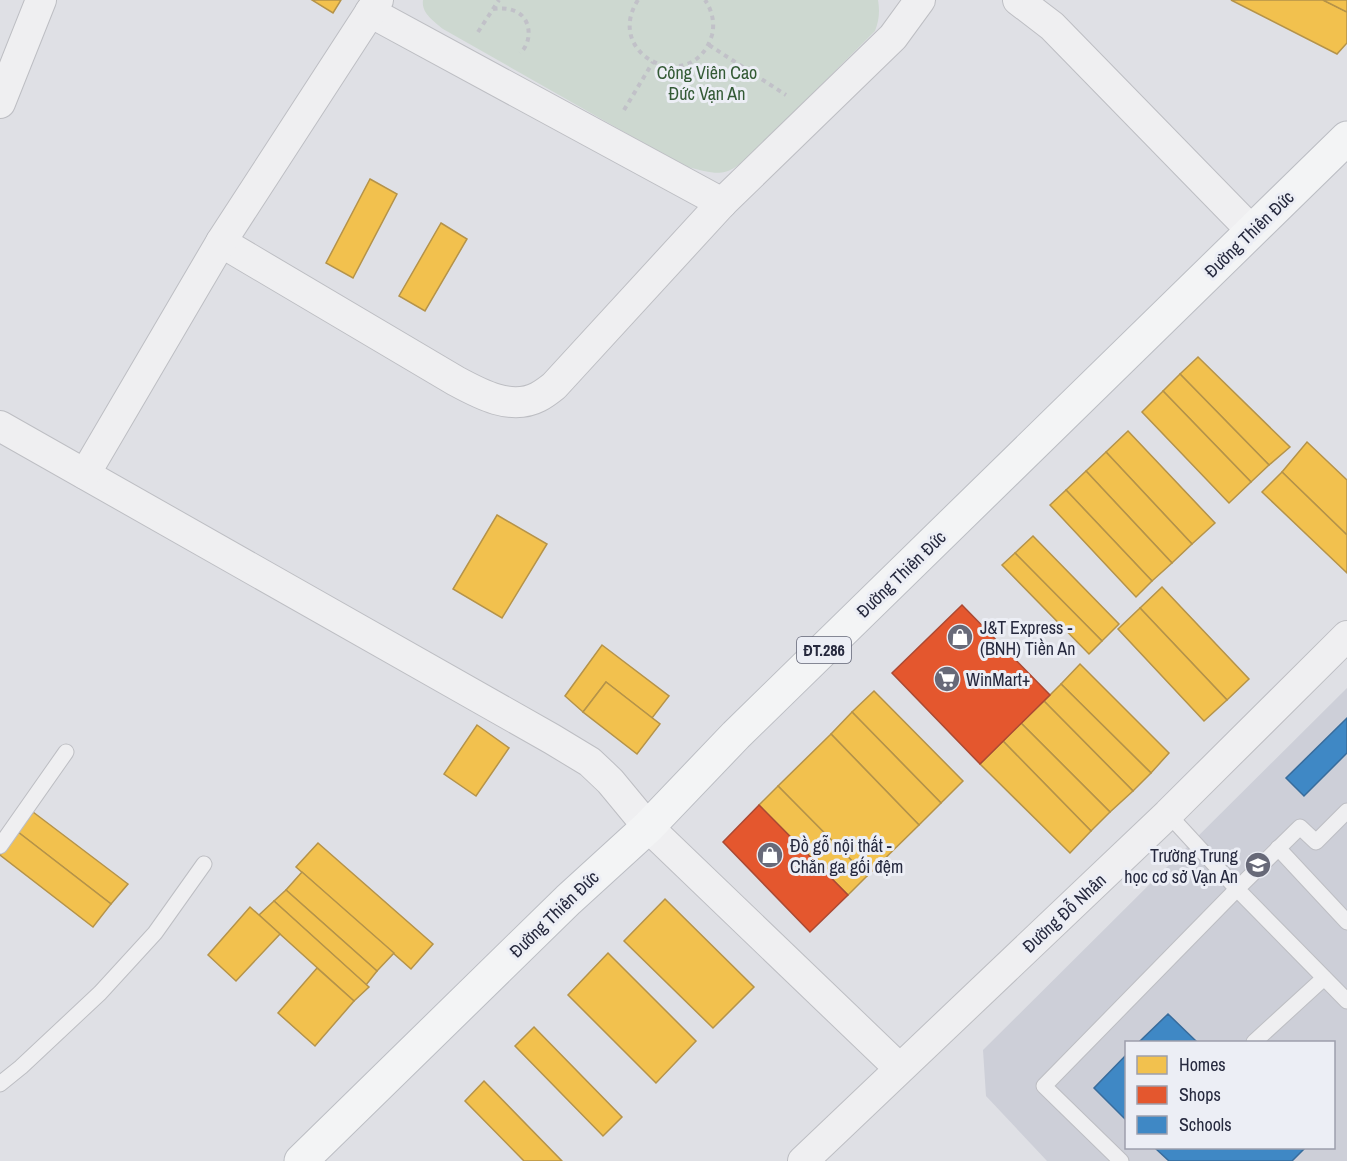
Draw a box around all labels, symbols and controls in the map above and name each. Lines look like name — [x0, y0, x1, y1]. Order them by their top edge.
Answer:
park label: Công Viên Cao Đức Vạn An — [657, 60, 757, 106]
street label: Đường Thiên Đức — [1199, 185, 1299, 283]
street label: Đường Thiên Đức — [851, 525, 951, 623]
place label: J&T Express - (BNH) Tiền An — [980, 615, 1075, 661]
shop icon: J&T Express - (BNH) Tiền An — [945, 622, 975, 652]
road number: ĐT.286 — [797, 637, 851, 663]
supermarket icon: WinMart+ — [932, 664, 962, 694]
place label: WinMart+ — [966, 667, 1030, 692]
place label: Đồ gỗ nội thất - Chăn ga gối đệm — [790, 833, 903, 879]
shop icon: Đồ gỗ nội thất - Chăn ga gối đệm — [755, 840, 785, 870]
place label: Trường Trung học cơ sở Vạn An — [1124, 843, 1239, 889]
school or university icon: Trường Trung học cơ sở Vạn An — [1243, 850, 1273, 880]
street label: Đường Thiên Đức — [504, 865, 604, 963]
street label: Đường Đỗ Nhân — [1017, 868, 1111, 958]
legend — [1125, 1041, 1335, 1149]
text: Homes — [1179, 1052, 1226, 1077]
text: Shops — [1179, 1082, 1221, 1107]
text: Schools — [1179, 1112, 1232, 1137]

